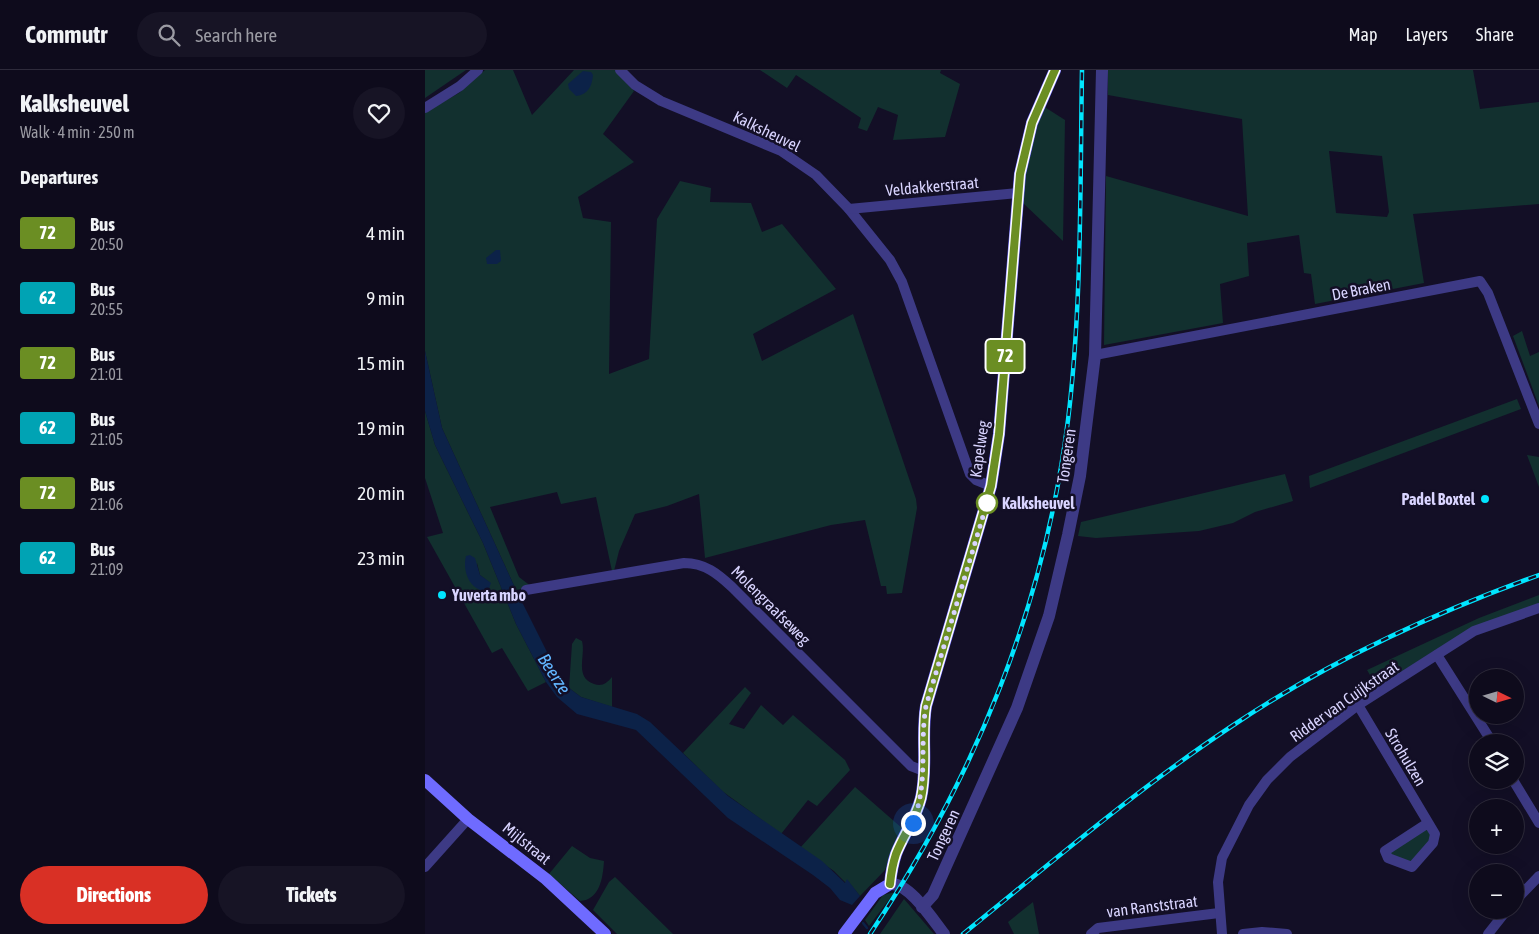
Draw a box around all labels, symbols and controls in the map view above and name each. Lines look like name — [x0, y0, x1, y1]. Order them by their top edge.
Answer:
search box — [137, 12, 487, 57]
text: Commutr — [25, 21, 107, 48]
icon: search — [155, 21, 183, 49]
text: Search here — [195, 24, 277, 46]
text: Map — [1348, 24, 1377, 45]
text: Layers — [1405, 24, 1448, 45]
text: Share — [1476, 24, 1514, 45]
button: heart — [353, 87, 405, 139]
text: Kalksheuvel — [20, 90, 129, 117]
street label: Kalksheuvel — [730, 107, 804, 155]
text: Walk · 4 min · 250 m — [20, 123, 134, 141]
text: Departures — [20, 166, 98, 188]
street label: Veldakkerstraat — [885, 173, 980, 199]
text: Bus — [90, 213, 115, 235]
text: 72 — [39, 222, 56, 243]
text: 4 min — [366, 222, 405, 244]
text: 20:50 — [90, 235, 123, 253]
street label: De Braken — [1330, 274, 1392, 304]
text: Bus — [90, 278, 115, 300]
text: 62 — [39, 287, 56, 308]
text: 9 min — [366, 287, 405, 309]
text: 20:55 — [90, 300, 123, 318]
line badge: 72 — [983, 340, 1027, 372]
text: Bus — [90, 343, 115, 365]
text: 72 — [997, 345, 1013, 366]
text: 72 — [39, 352, 56, 373]
text: 15 min — [357, 352, 405, 374]
text: 21:01 — [90, 365, 123, 383]
text: Bus — [90, 408, 115, 430]
text: 62 — [39, 417, 56, 438]
text: 19 min — [357, 417, 405, 439]
street label: Kapelweg — [966, 419, 993, 479]
street label: Tongeren — [1053, 428, 1080, 485]
text: 21:05 — [90, 430, 123, 448]
text: Bus — [90, 473, 115, 495]
text: 72 — [39, 482, 56, 503]
text: 20 min — [357, 482, 405, 504]
place label: Padel Boxtel — [1401, 490, 1476, 508]
marker: Kalksheuvel — [976, 492, 998, 514]
marker: Padel Boxtel — [1479, 493, 1491, 505]
place label: Kalksheuvel — [1002, 494, 1075, 512]
text: 21:06 — [90, 495, 123, 513]
text: Bus — [90, 538, 115, 560]
text: 62 — [39, 547, 56, 568]
text: 23 min — [357, 547, 405, 569]
text: 21:09 — [90, 560, 123, 578]
street label: Molengraafseweg — [727, 562, 814, 649]
place label: Yuverta mbo — [451, 586, 526, 604]
marker: Yuverta mbo — [436, 589, 448, 601]
water label: Beerze — [534, 649, 575, 698]
street label: Ridder van Cuijkstraat — [1286, 657, 1403, 746]
north arrow — [1469, 669, 1524, 724]
map controls — [1469, 669, 1524, 919]
street label: Strohulzen — [1382, 725, 1430, 789]
button: layers — [1469, 734, 1524, 789]
button: + — [1469, 799, 1524, 854]
street label: Tongeren — [923, 806, 964, 864]
your location — [901, 811, 926, 836]
street label: Mijlstraat — [499, 818, 555, 869]
button: − — [1469, 864, 1524, 919]
button: Directions — [20, 866, 208, 924]
button: Tickets — [218, 866, 405, 924]
street label: van Ranststraat — [1106, 891, 1199, 921]

